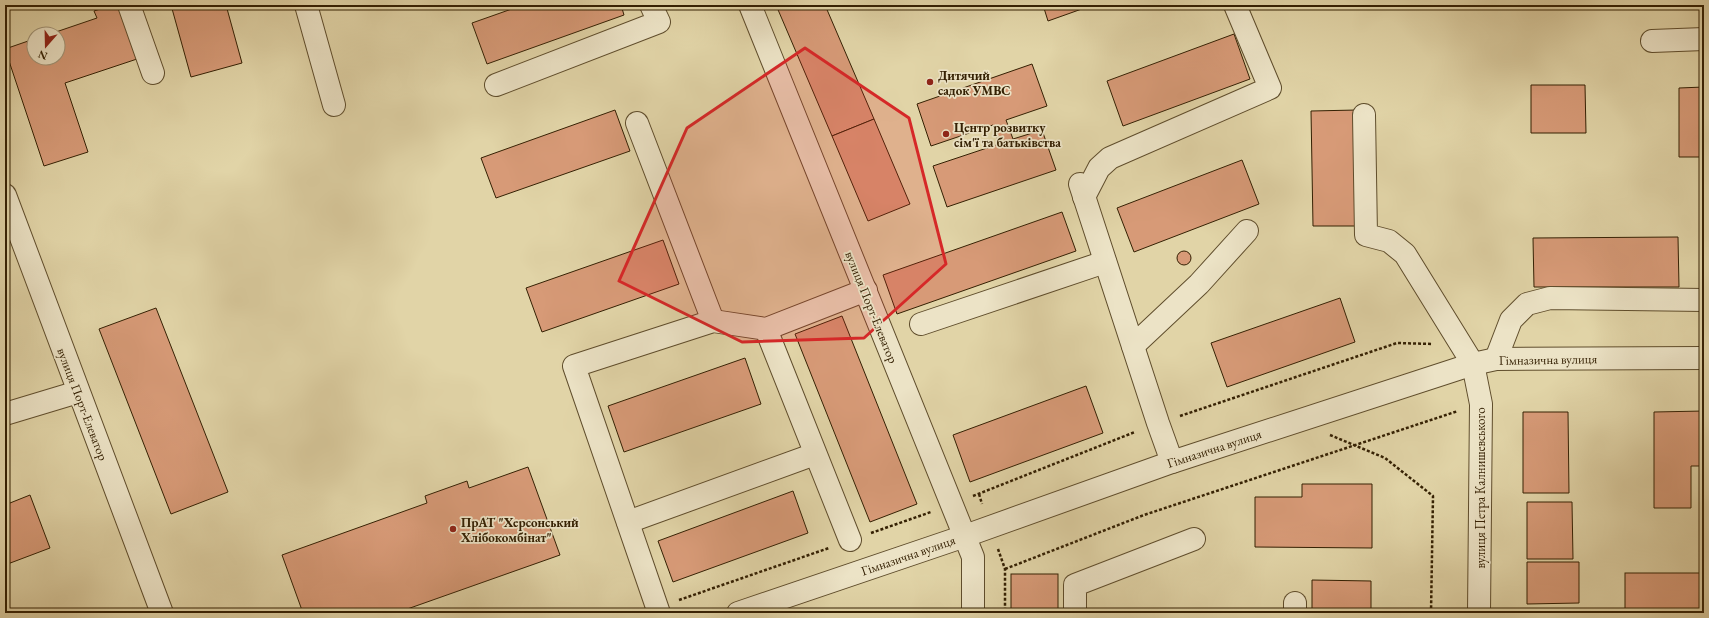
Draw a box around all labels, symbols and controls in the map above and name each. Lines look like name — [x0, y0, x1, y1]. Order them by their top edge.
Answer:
north arrow — [26, 26, 66, 66]
text: N — [36, 47, 49, 63]
place label: Дитячий садок УМВС — [938, 67, 1011, 99]
marker: Дитячий садок УМВС — [925, 77, 935, 87]
place label: Центр розвитку сім'ї та батьківства — [954, 119, 1061, 151]
marker: Центр розвитку сім'ї та батьківства — [941, 129, 951, 139]
street label: вулиця Порт-Елеватор — [841, 249, 902, 366]
street label: вулиця Порт-Елеватор — [53, 345, 112, 463]
street label: Гімназична вулиця — [1499, 350, 1598, 369]
street label: вулиця Петра Калнишевського — [1472, 407, 1489, 569]
street label: Гімназична вулиця — [1165, 425, 1264, 472]
place label: ПрАТ "Херсонський Хлібокомбінат" — [460, 514, 579, 546]
marker: ПрАТ "Херсонський Хлібокомбінат" — [448, 524, 458, 534]
street label: Гімназична вулиця — [859, 531, 958, 580]

